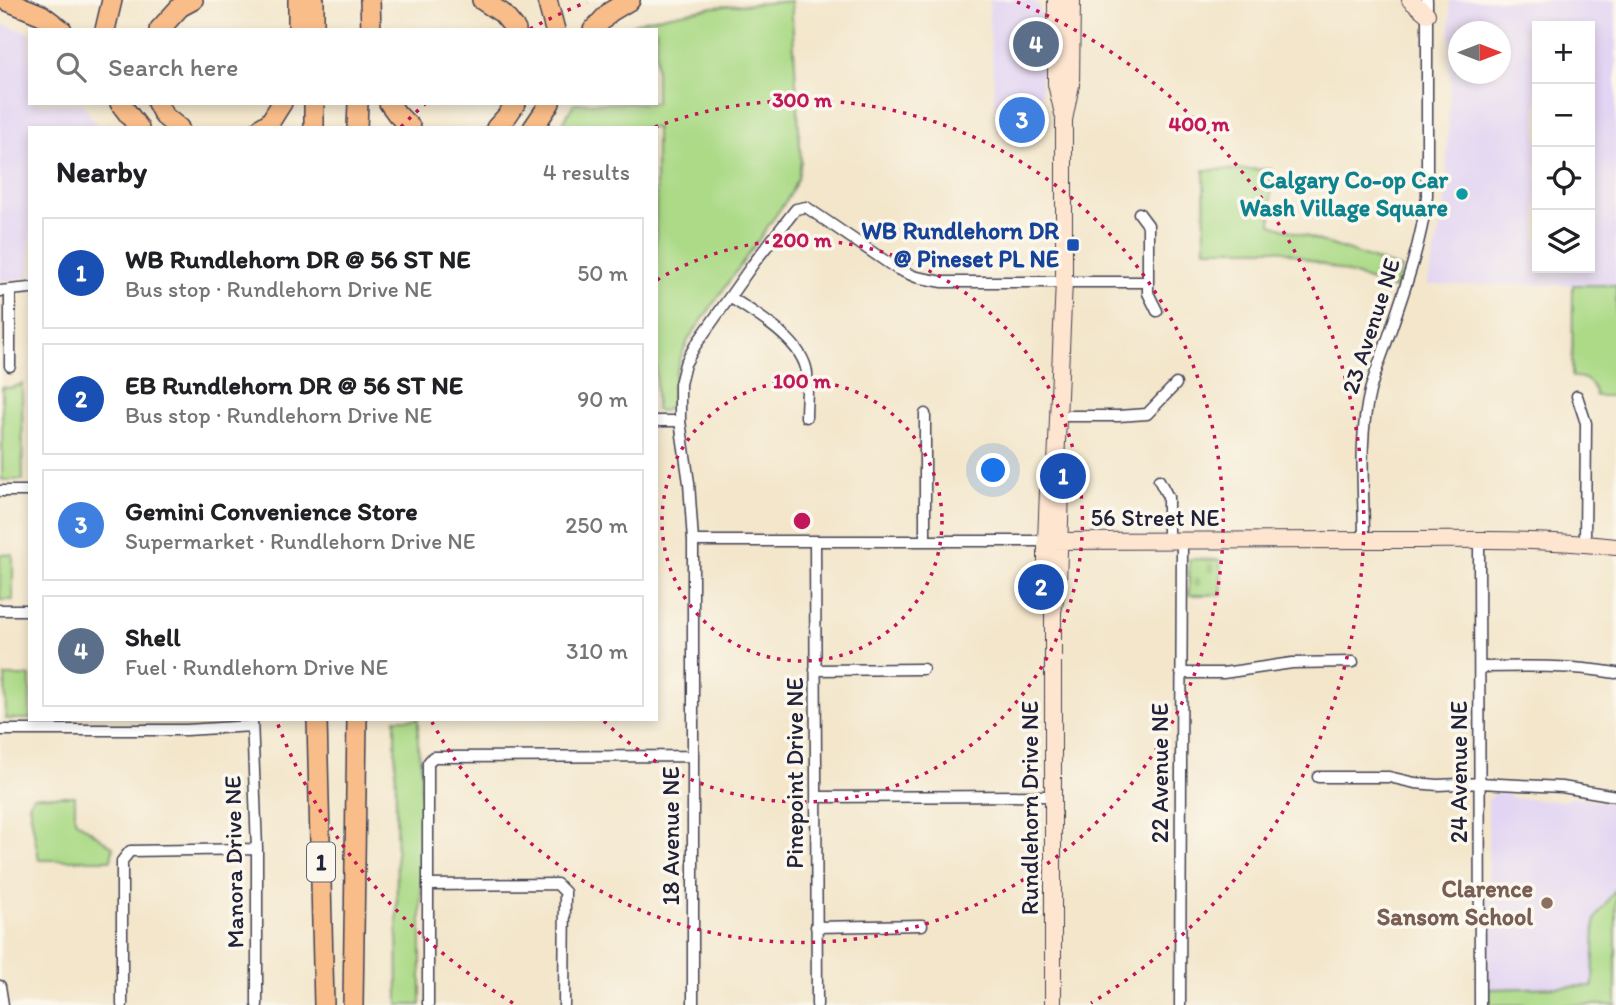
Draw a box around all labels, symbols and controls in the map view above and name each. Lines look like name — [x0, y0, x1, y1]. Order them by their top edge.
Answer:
pin: 4 — [1013, 18, 1059, 70]
north arrow — [1448, 21, 1511, 84]
map controls — [1532, 21, 1595, 273]
button: + — [1532, 21, 1595, 84]
search box — [28, 28, 658, 105]
icon: search — [52, 48, 90, 86]
text: Search here — [108, 51, 238, 83]
button: − — [1532, 84, 1595, 147]
text: 300 m — [772, 87, 832, 112]
pin: 3 — [999, 94, 1045, 146]
text: 400 m — [1169, 111, 1230, 136]
button: locate — [1532, 147, 1595, 210]
text: Nearby — [56, 153, 147, 190]
text: 4 results — [543, 158, 630, 186]
place label: Calgary Co-op Car Wash Village Square — [1240, 165, 1448, 223]
marker: Calgary Co-op Car Wash Village Square — [1454, 186, 1470, 202]
button: layers — [1532, 210, 1595, 273]
place label: WB Rundlehorn DR @ Pineset PL NE — [861, 216, 1060, 273]
text: 200 m — [772, 227, 832, 252]
marker: WB Rundlehorn DR @ Pineset PL NE — [1065, 237, 1081, 253]
text: WB Rundlehorn DR @ 56 ST NE — [125, 243, 471, 275]
street label: 23 Avenue NE — [1335, 254, 1406, 397]
text: 1 — [76, 259, 86, 287]
text: 50 m — [577, 259, 628, 287]
text: Bus stop · Rundlehorn Drive NE — [125, 275, 432, 303]
text: 100 m — [773, 368, 831, 393]
text: EB Rundlehorn DR @ 56 ST NE — [125, 369, 463, 401]
text: 2 — [75, 385, 87, 413]
text: 90 m — [577, 385, 628, 413]
text: Bus stop · Rundlehorn Drive NE — [125, 401, 432, 429]
pin: 1 — [1040, 450, 1086, 502]
your location — [976, 453, 1010, 487]
text: Gemini Convenience Store — [125, 495, 418, 527]
street label: 56 Street NE — [1091, 503, 1219, 532]
centre of rings — [790, 509, 814, 533]
text: 3 — [75, 511, 87, 539]
text: 250 m — [565, 511, 628, 539]
text: Supermarket · Rundlehorn Drive NE — [125, 527, 476, 555]
pin: 2 — [1018, 561, 1064, 613]
text: Shell — [125, 621, 181, 653]
text: 4 — [74, 637, 88, 665]
text: 310 m — [566, 637, 628, 665]
text: Fuel · Rundlehorn Drive NE — [125, 653, 388, 681]
street label: Pinepoint Drive NE — [780, 677, 809, 869]
street label: Rundlehorn Drive NE — [1015, 701, 1044, 915]
street label: 24 Avenue NE — [1444, 701, 1473, 843]
street label: 22 Avenue NE — [1145, 703, 1174, 843]
street label: 18 Avenue NE — [656, 766, 685, 906]
street label: Manora Drive NE — [217, 775, 250, 949]
road number: 1 — [307, 842, 335, 882]
place label: Clarence Sansom School — [1377, 874, 1533, 931]
marker: Clarence Sansom School — [1539, 895, 1555, 911]

